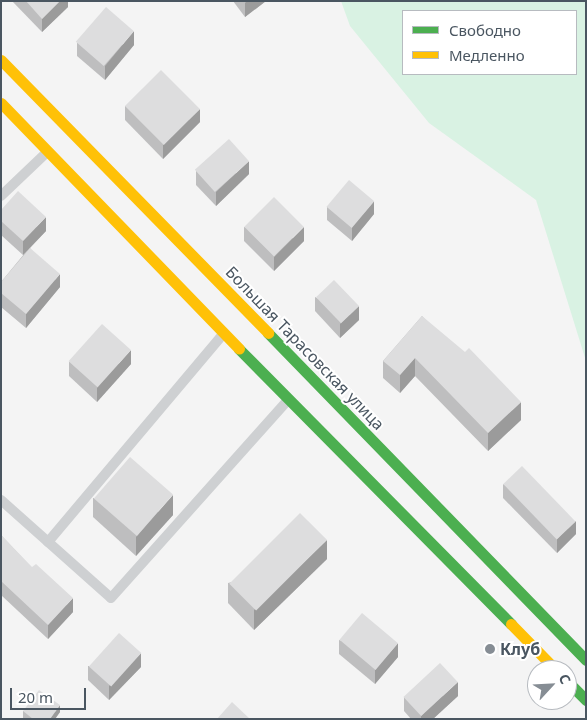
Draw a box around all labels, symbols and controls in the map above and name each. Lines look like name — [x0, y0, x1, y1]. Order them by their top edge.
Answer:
legend — [402, 10, 577, 75]
text: Свободно — [449, 20, 521, 40]
text: Медленно — [449, 45, 525, 65]
street label: Большая Тарасовская улица — [222, 262, 388, 434]
place label: Клуб — [500, 639, 540, 659]
marker: Клуб — [484, 643, 496, 655]
north arrow — [527, 660, 577, 710]
text: С — [555, 671, 576, 687]
scale bar — [12, 678, 89, 710]
text: 20 m — [18, 687, 53, 707]

